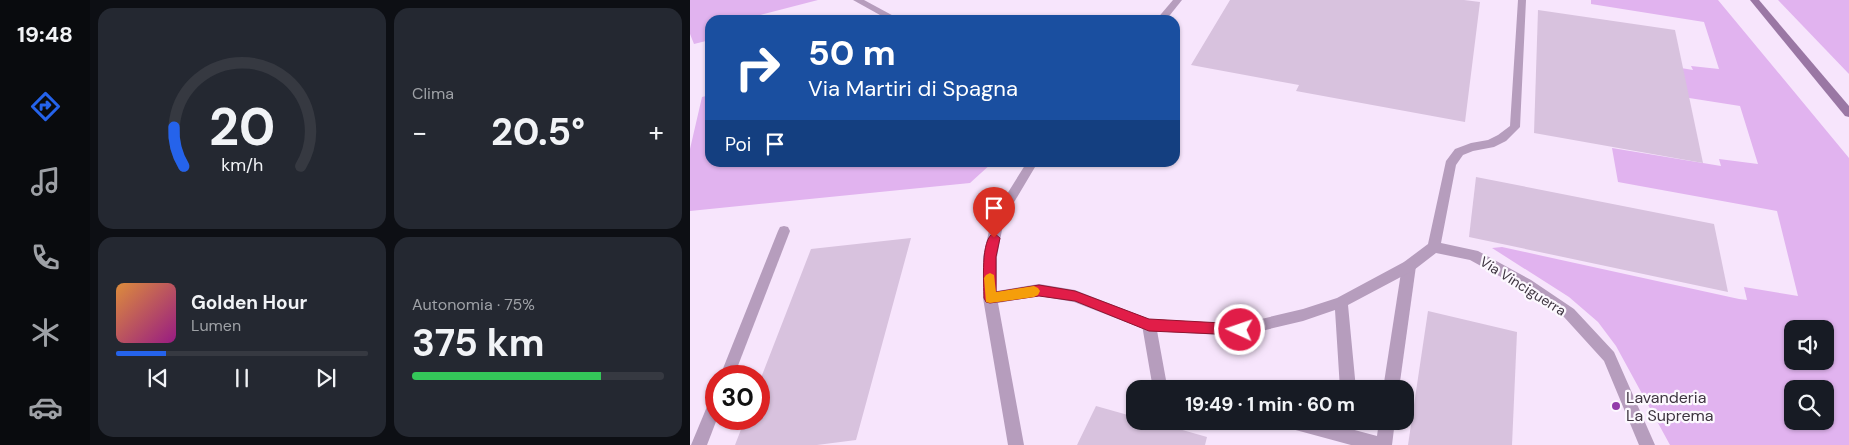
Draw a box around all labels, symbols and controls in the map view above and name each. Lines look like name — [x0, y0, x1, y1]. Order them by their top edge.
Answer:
text: 19:48 — [17, 20, 73, 49]
text: 50 m — [808, 30, 896, 76]
icon: right — [725, 35, 790, 100]
text: Via Martiri di Spagna — [808, 74, 1018, 103]
text: Clima — [412, 83, 454, 104]
icon: directions — [28, 89, 63, 124]
text: 20 — [209, 93, 275, 161]
text: 20.5° — [491, 107, 585, 157]
text: − — [412, 114, 427, 151]
text: + — [649, 114, 664, 151]
icon: arrive — [761, 130, 789, 158]
text: Poi — [725, 132, 751, 157]
text: km/h — [221, 153, 263, 177]
icon: music — [28, 164, 63, 199]
pin — [973, 187, 1015, 238]
icon: arrive — [980, 194, 1008, 222]
icon: phone — [28, 240, 63, 275]
street label: Via Vinciguerra — [1477, 252, 1569, 320]
text: Golden Hour — [191, 290, 307, 315]
text: Autonomia · 75% — [412, 294, 535, 315]
position arrow — [1213, 303, 1265, 355]
icon: climate — [28, 315, 63, 350]
text: Lumen — [191, 315, 241, 336]
text: 375 km — [412, 318, 544, 368]
map controls — [1784, 320, 1834, 430]
button: sound — [1784, 320, 1834, 370]
icon: previous — [144, 364, 172, 392]
icon: pause — [228, 364, 256, 392]
icon: next — [312, 364, 340, 392]
speed limit sign: 30 — [705, 365, 770, 430]
button: search — [1784, 380, 1834, 430]
place label: Lavanderia La Suprema — [1626, 387, 1714, 426]
icon: car — [28, 390, 63, 425]
text: 19:49 · 1 min · 60 m — [1185, 392, 1355, 417]
marker: Lavanderia La Suprema — [1610, 400, 1622, 412]

